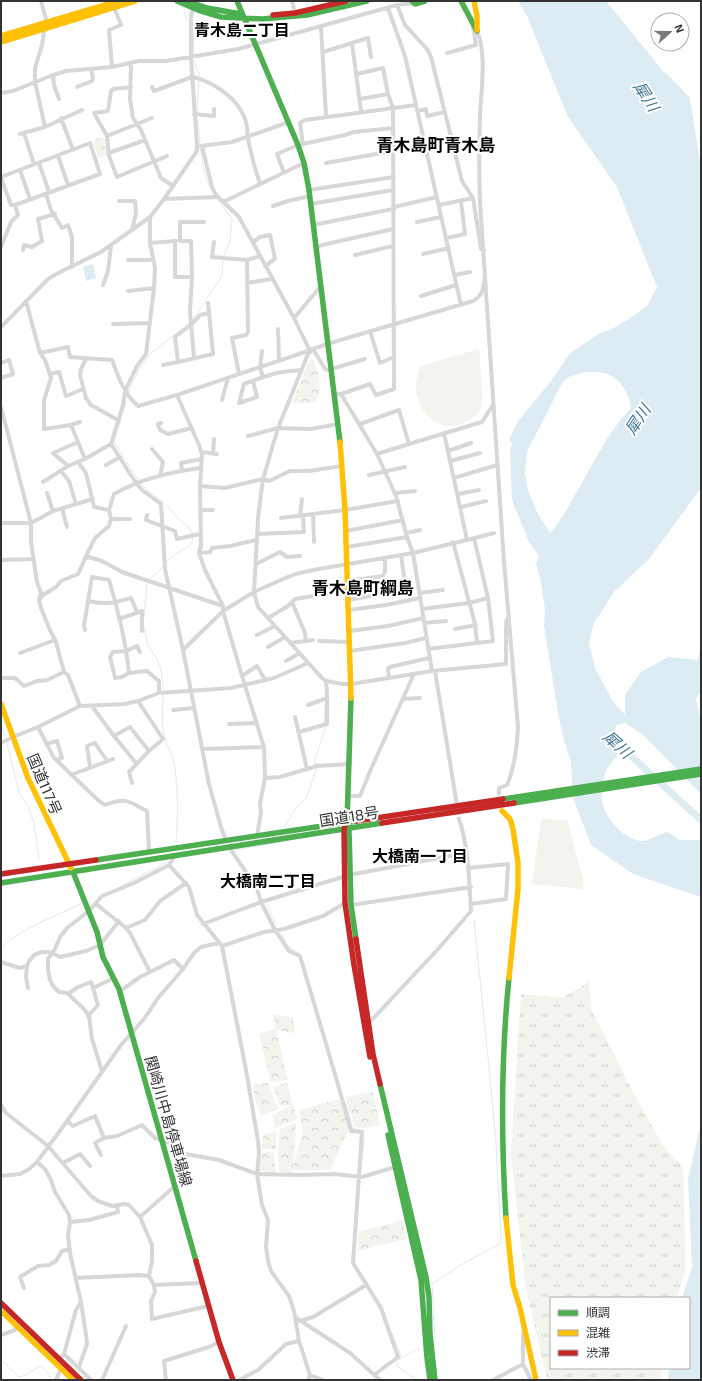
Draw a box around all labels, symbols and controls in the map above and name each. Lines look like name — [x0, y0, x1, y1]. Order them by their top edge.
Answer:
north arrow — [650, 12, 690, 52]
district label: 青木島二丁目 — [194, 20, 290, 39]
text: N — [672, 22, 687, 34]
water label: 犀川 — [630, 77, 665, 116]
district label: 青木島町青木島 — [377, 134, 496, 154]
water label: 犀川 — [620, 399, 655, 438]
district label: 青木島町綱島 — [312, 577, 414, 597]
water label: 犀川 — [600, 726, 638, 763]
street label: 国道117号 — [24, 751, 66, 817]
street label: 国道18号 — [318, 802, 380, 830]
district label: 大橋南一丁目 — [372, 846, 468, 865]
district label: 大橋南二丁目 — [220, 871, 316, 890]
street label: 関崎川中島停車場線 — [142, 1054, 196, 1188]
legend — [550, 1297, 690, 1369]
text: 順調 — [586, 1305, 610, 1319]
text: 混雑 — [586, 1325, 610, 1339]
text: 渋滞 — [586, 1345, 610, 1359]

